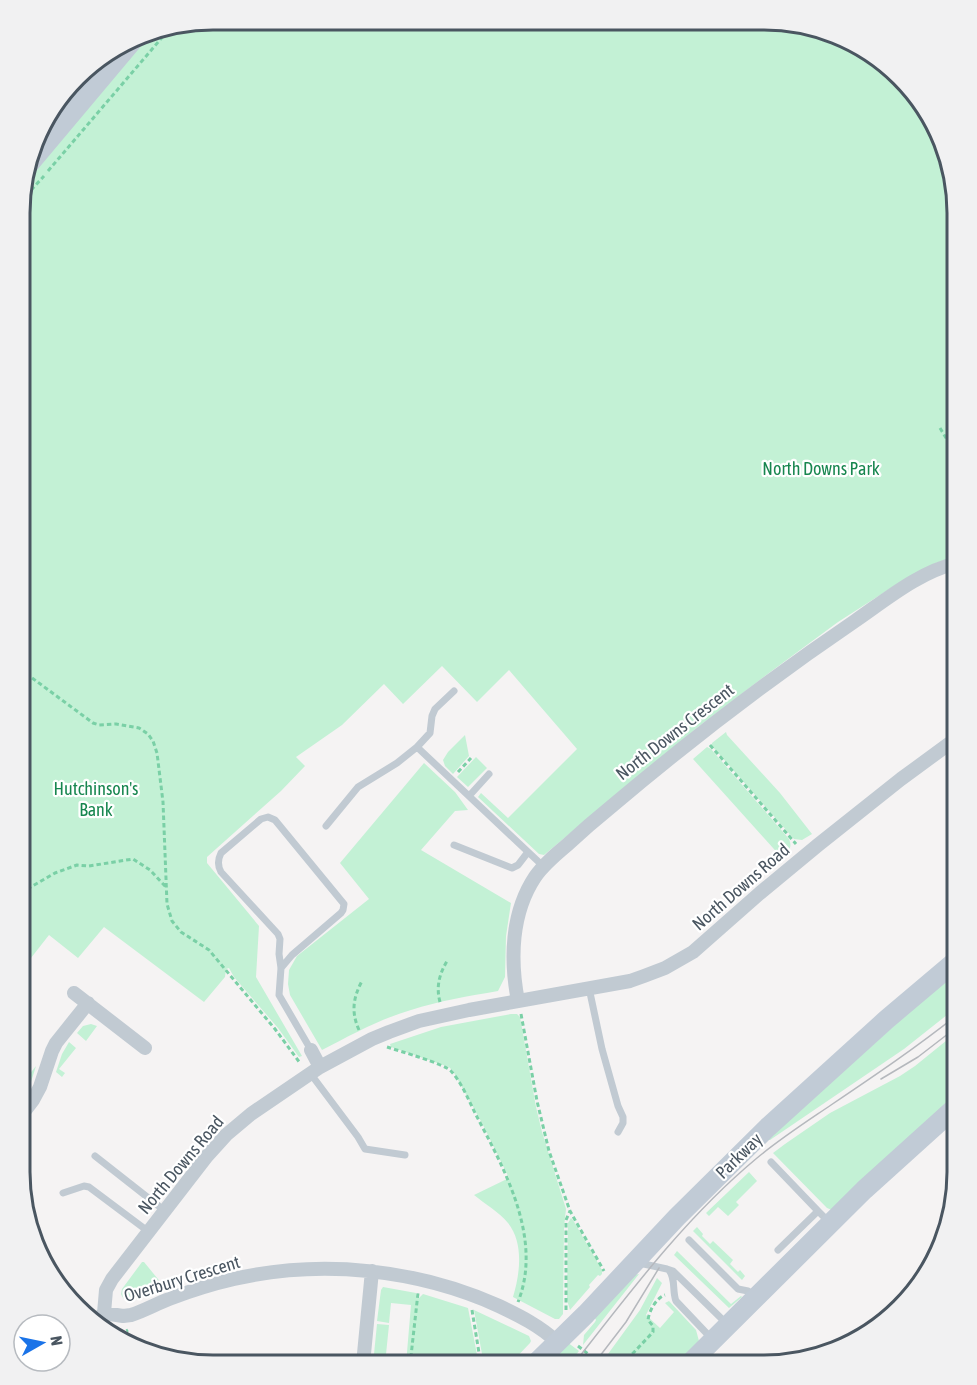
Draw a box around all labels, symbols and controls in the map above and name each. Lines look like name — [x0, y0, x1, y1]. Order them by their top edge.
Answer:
park label: North Downs Park — [762, 458, 880, 479]
street label: North Downs Crescent — [612, 679, 738, 784]
park label: Hutchinson's Bank — [54, 778, 138, 820]
street label: North Downs Road — [688, 839, 793, 934]
street label: North Downs Road — [133, 1111, 228, 1218]
street label: Parkway — [711, 1128, 766, 1183]
street label: Overbury Crescent — [121, 1251, 242, 1306]
north arrow — [12, 1313, 72, 1373]
text: N — [47, 1335, 66, 1347]

